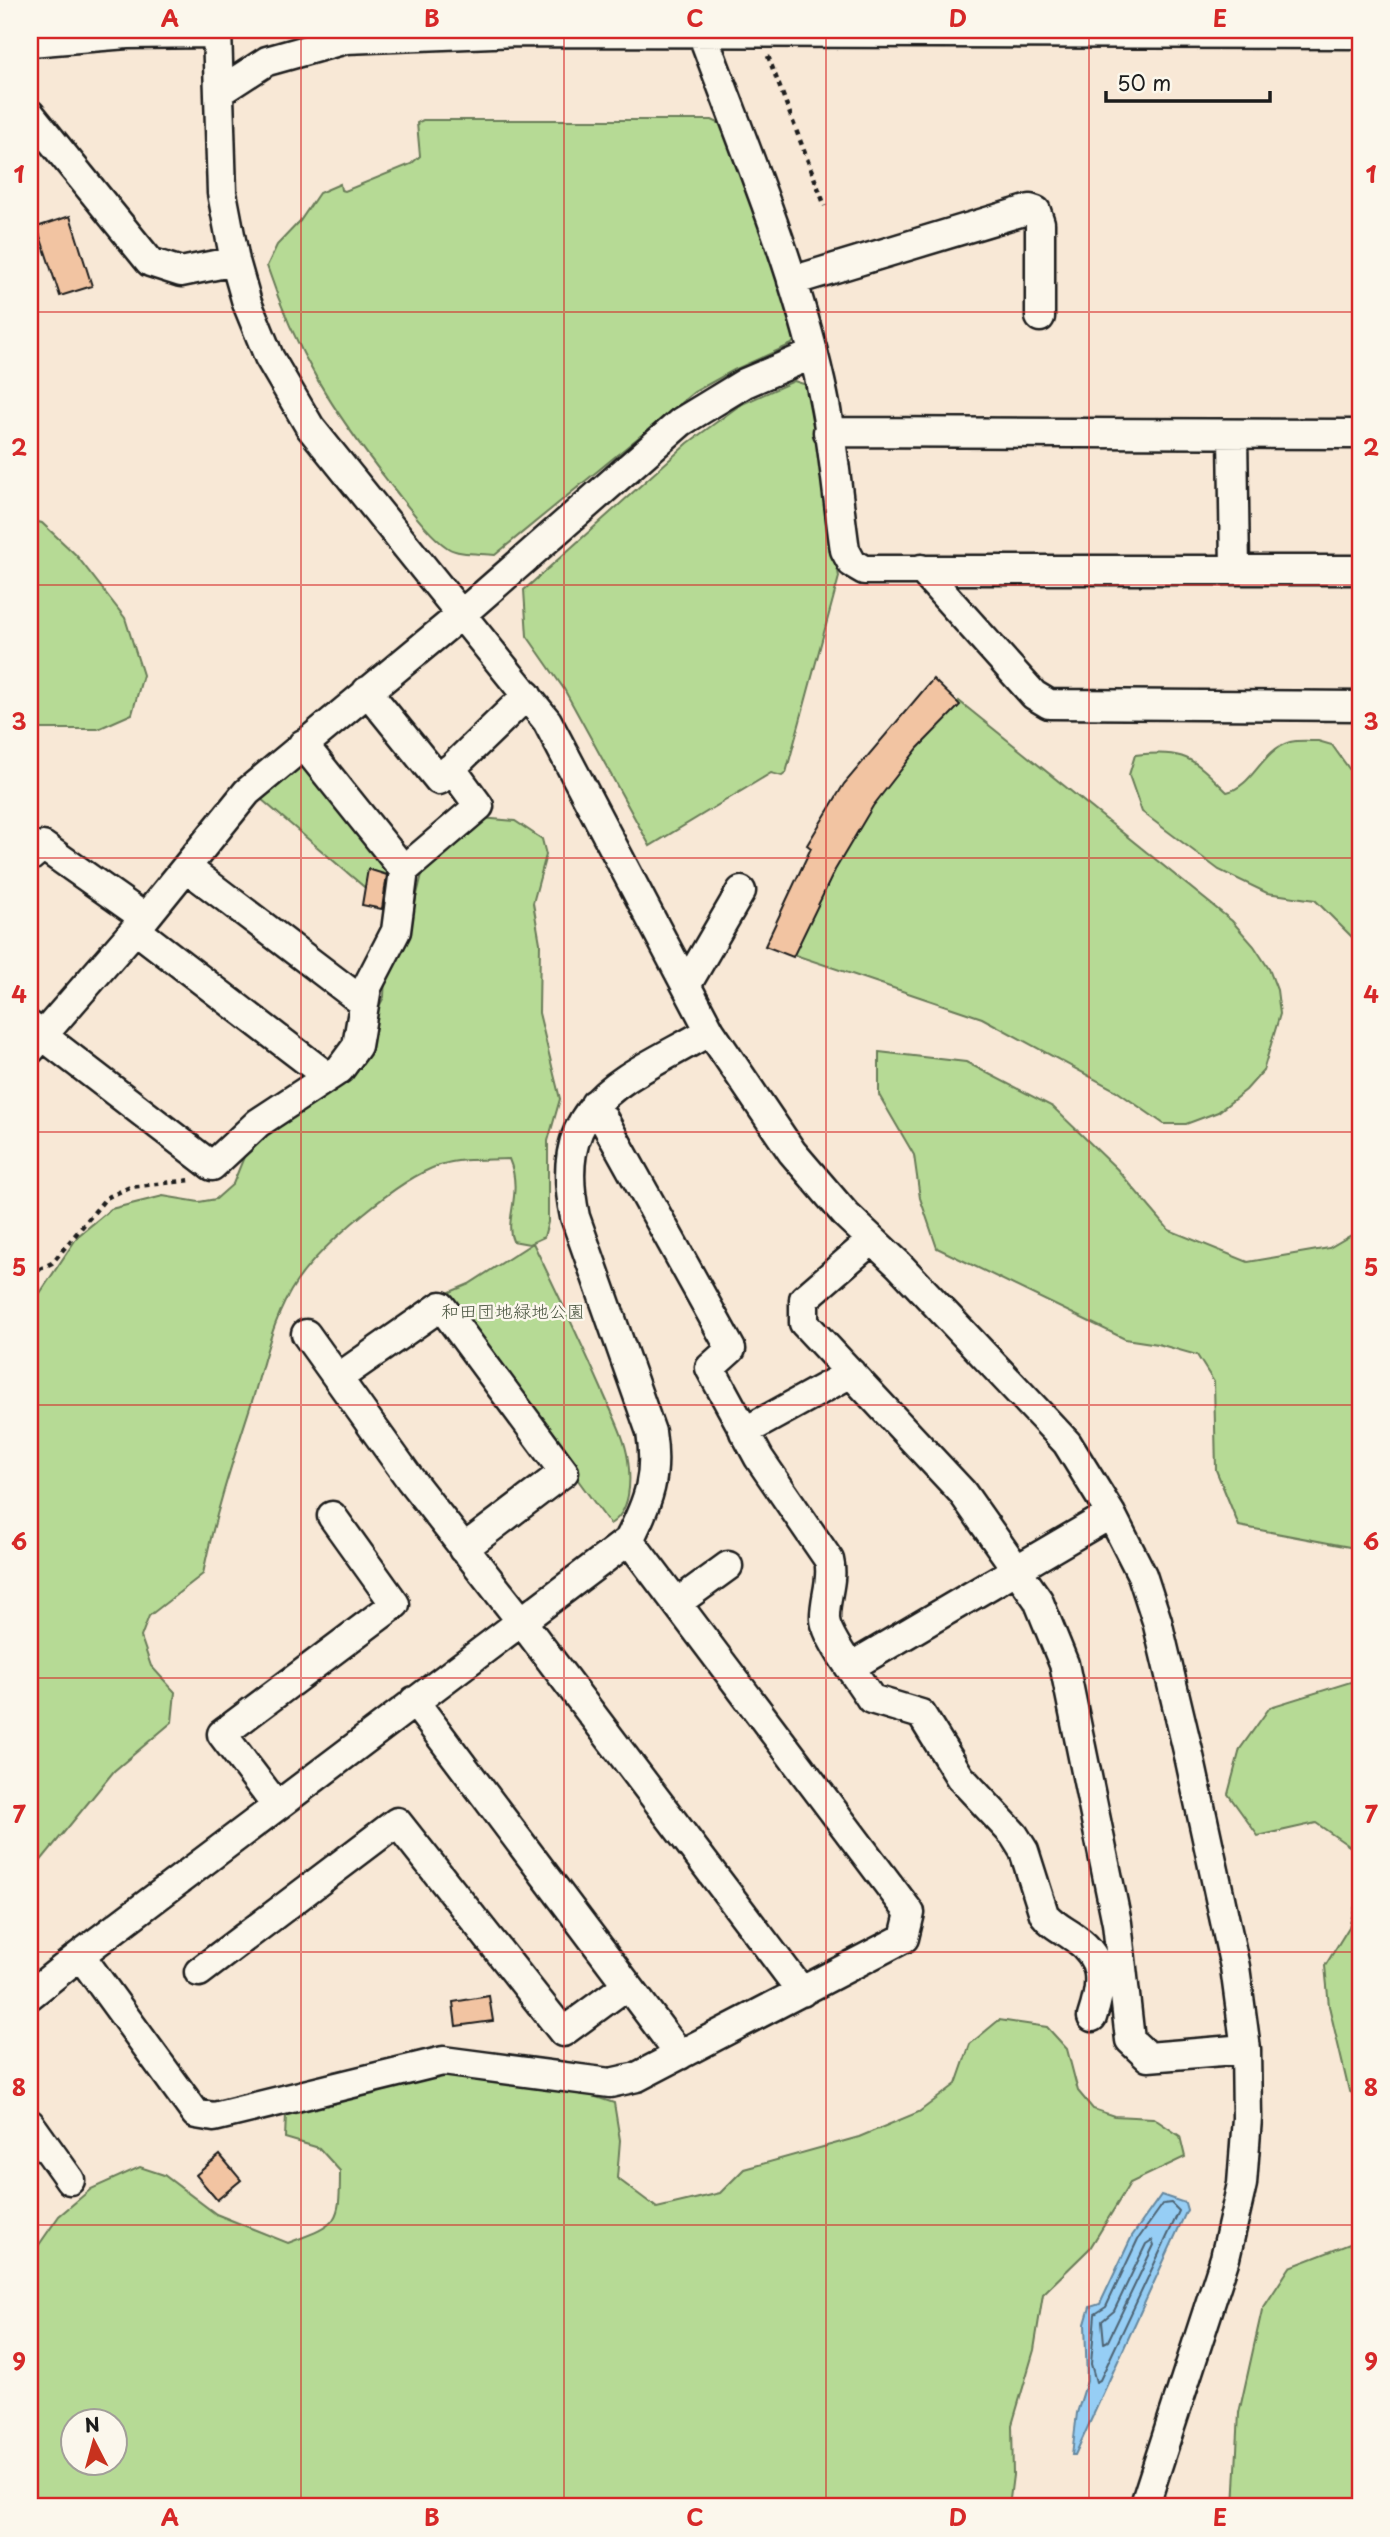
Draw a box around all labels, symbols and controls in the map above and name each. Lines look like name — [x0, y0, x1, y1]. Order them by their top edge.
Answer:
text: A — [161, 0, 179, 35]
text: B — [424, 0, 440, 35]
text: C — [686, 0, 704, 35]
text: D — [949, 0, 967, 35]
text: E — [1213, 0, 1227, 35]
scale bar — [1106, 60, 1271, 104]
text: 50 m — [1117, 66, 1171, 98]
text: 1 — [14, 156, 25, 191]
text: 1 — [1366, 156, 1377, 191]
text: 2 — [11, 429, 27, 464]
text: 2 — [1363, 429, 1379, 464]
text: 3 — [11, 703, 27, 738]
text: 3 — [1363, 703, 1379, 738]
text: 4 — [11, 976, 27, 1011]
text: 4 — [1363, 976, 1379, 1011]
text: 5 — [12, 1249, 26, 1284]
text: 5 — [1364, 1249, 1378, 1284]
park label: 和田団地緑地公園 — [441, 1297, 585, 1324]
text: 6 — [11, 1523, 27, 1558]
text: 6 — [1363, 1523, 1379, 1558]
text: 7 — [12, 1796, 26, 1831]
text: 7 — [1364, 1796, 1378, 1831]
text: 8 — [12, 2069, 26, 2104]
text: 8 — [1364, 2069, 1378, 2104]
text: 9 — [12, 2343, 26, 2378]
text: 9 — [1364, 2343, 1378, 2378]
north arrow — [60, 2408, 130, 2478]
text: N — [83, 2409, 101, 2439]
text: A — [161, 2499, 179, 2534]
text: B — [424, 2499, 440, 2534]
text: C — [686, 2499, 704, 2534]
text: D — [949, 2499, 967, 2534]
text: E — [1213, 2499, 1227, 2534]

